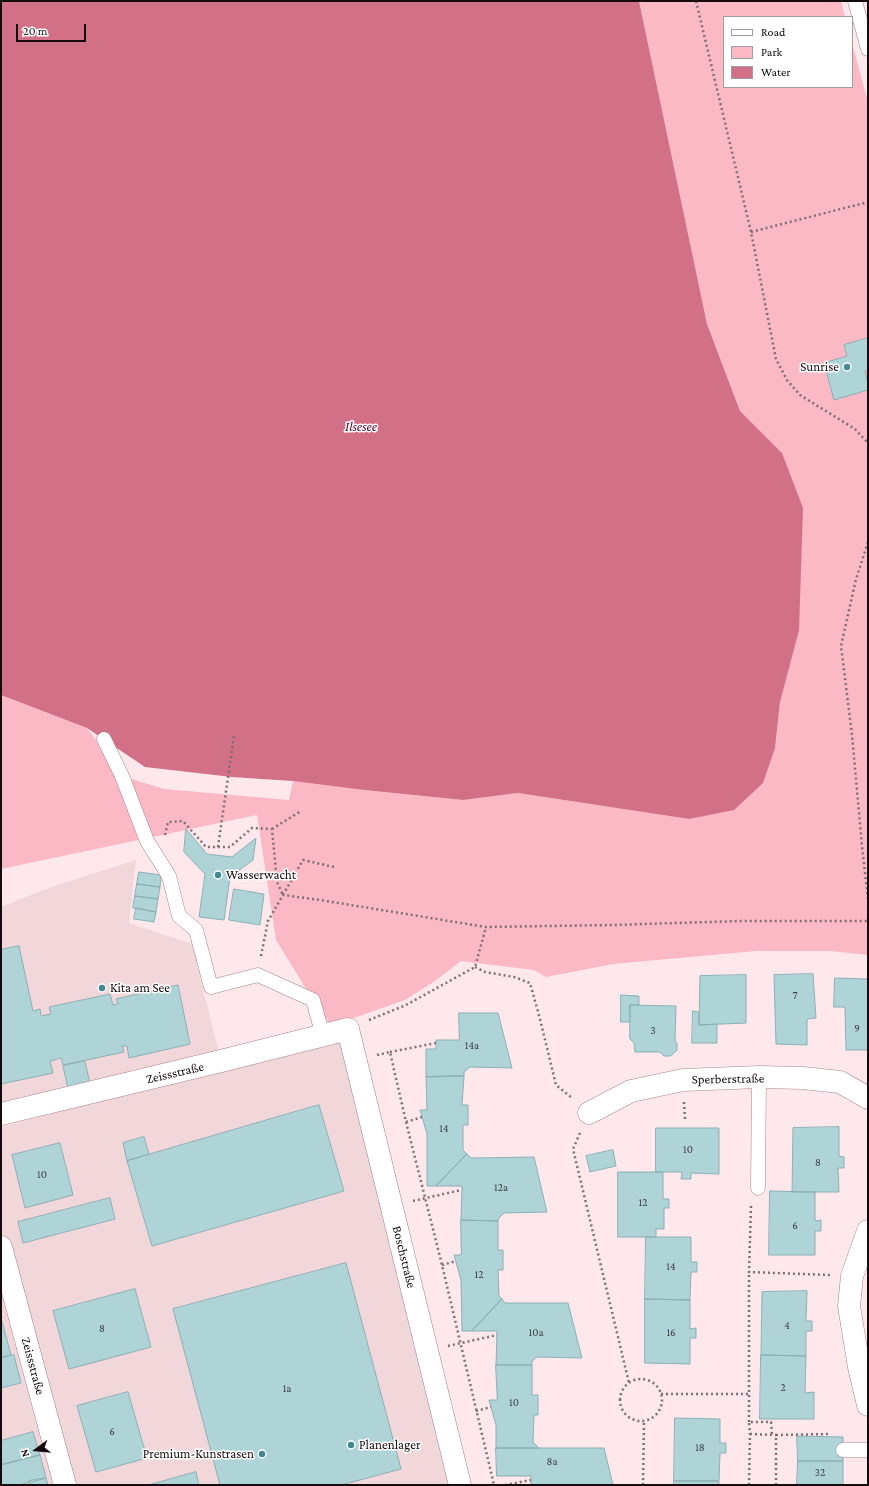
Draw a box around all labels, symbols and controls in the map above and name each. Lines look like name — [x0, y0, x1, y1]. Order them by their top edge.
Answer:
scale bar — [18, 16, 88, 42]
legend — [723, 16, 853, 88]
text: 20 m — [23, 24, 47, 38]
text: Road — [761, 25, 785, 39]
text: Park — [761, 45, 782, 59]
text: Water — [761, 65, 790, 79]
place label: Sunrise — [800, 359, 839, 375]
marker: Sunrise — [842, 362, 852, 372]
water label: Ilsesee — [345, 419, 377, 435]
place label: Wasserwacht — [226, 867, 296, 883]
marker: Wasserwacht — [213, 870, 223, 880]
place label: Kita am See — [110, 980, 170, 996]
marker: Kita am See — [97, 983, 107, 993]
house number: 7 — [792, 989, 798, 1003]
house number: 9 — [854, 1022, 860, 1036]
house number: 3 — [650, 1024, 656, 1038]
house number: 14a — [465, 1039, 479, 1053]
street label: Zeissstraße — [145, 1059, 205, 1087]
street label: Sperberstraße — [691, 1071, 765, 1087]
house number: 14 — [439, 1122, 449, 1136]
house number: 10 — [683, 1143, 693, 1157]
house number: 8 — [815, 1156, 821, 1170]
house number: 10 — [37, 1168, 47, 1182]
house number: 12a — [494, 1181, 508, 1195]
house number: 12 — [639, 1196, 647, 1210]
house number: 6 — [792, 1219, 798, 1233]
street label: Boschstraße — [389, 1224, 419, 1290]
house number: 14 — [666, 1260, 676, 1274]
house number: 12 — [475, 1268, 483, 1282]
house number: 4 — [784, 1319, 790, 1333]
house number: 8 — [99, 1322, 105, 1336]
house number: 10a — [529, 1326, 543, 1340]
house number: 16 — [666, 1326, 676, 1340]
street label: Zeissstraße — [18, 1336, 48, 1396]
house number: 2 — [780, 1381, 786, 1395]
house number: 1a — [283, 1382, 291, 1396]
house number: 10 — [509, 1396, 519, 1410]
house number: 6 — [109, 1425, 115, 1439]
north arrow — [16, 1430, 56, 1470]
place label: Planenlager — [359, 1437, 421, 1453]
marker: Planenlager — [346, 1440, 356, 1450]
house number: 18 — [695, 1441, 705, 1455]
place label: Premium-Kunstrasen — [143, 1446, 254, 1462]
text: N — [18, 1448, 31, 1459]
marker: Premium-Kunstrasen — [257, 1449, 267, 1459]
house number: 8a — [546, 1455, 558, 1469]
house number: 32 — [815, 1466, 825, 1480]

